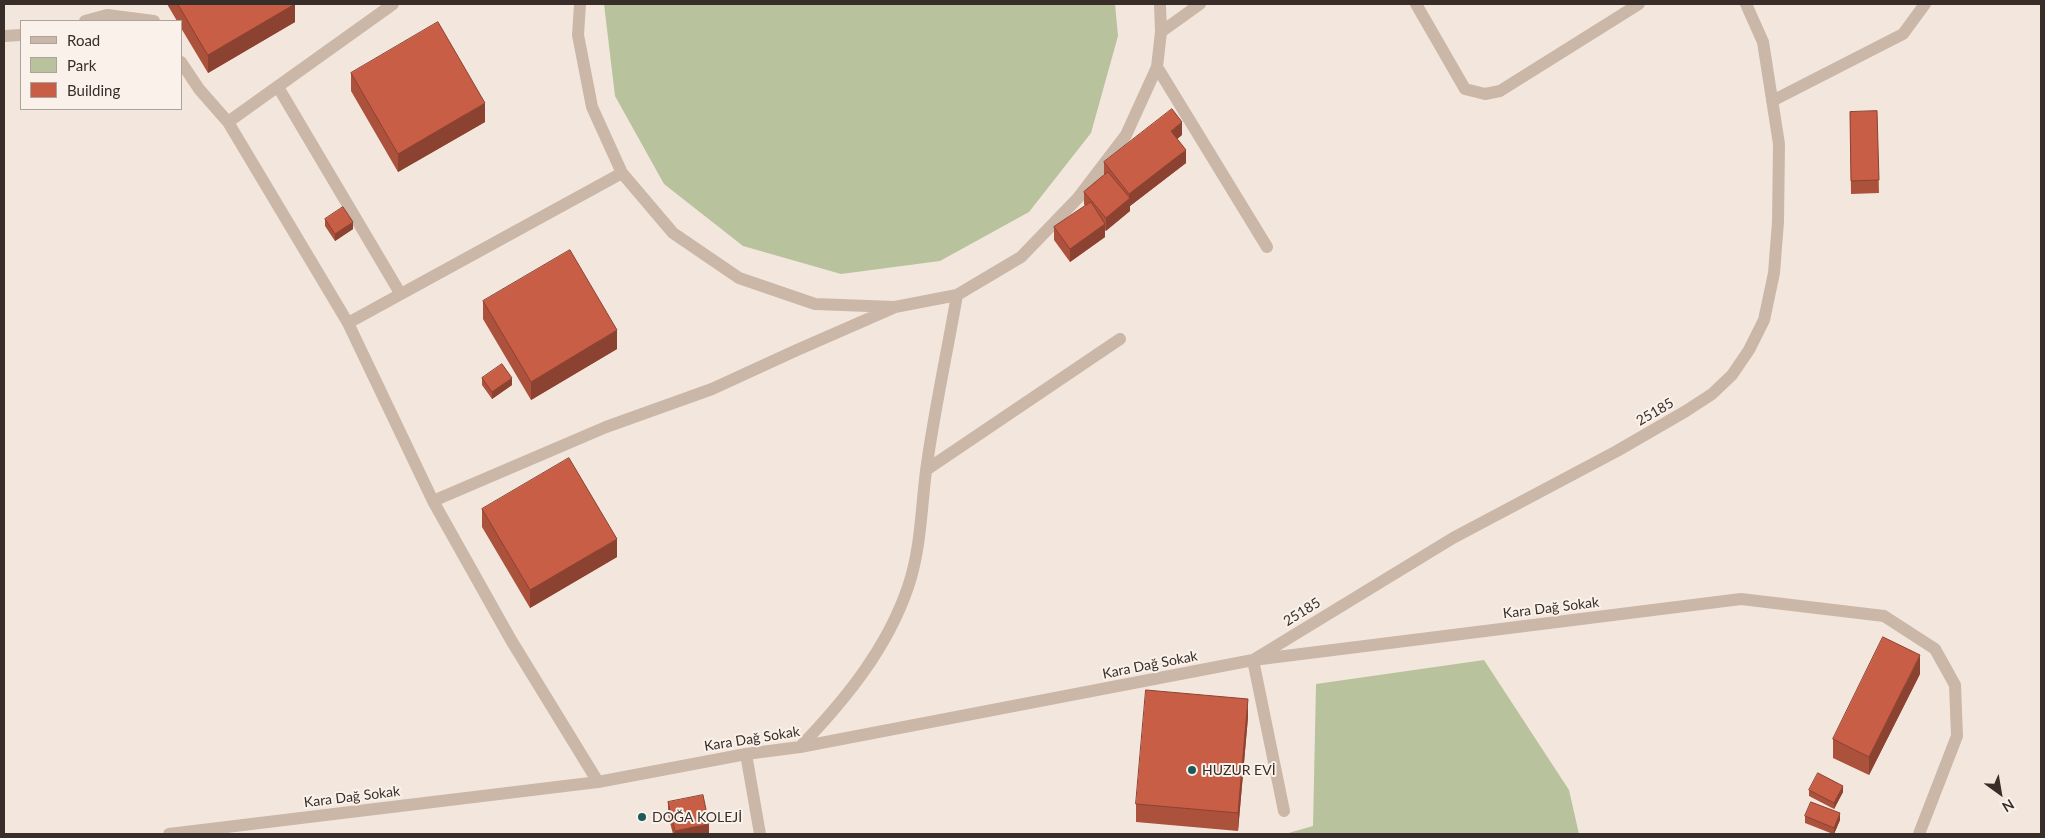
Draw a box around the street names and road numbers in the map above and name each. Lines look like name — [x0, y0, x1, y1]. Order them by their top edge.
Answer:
street label: 25185 — [1633, 395, 1677, 429]
street label: 25185 — [1280, 594, 1324, 630]
street label: Kara Dağ Sokak — [1502, 594, 1600, 622]
street label: Kara Dağ Sokak — [1101, 648, 1199, 682]
street label: Kara Dağ Sokak — [703, 723, 801, 755]
street label: Kara Dağ Sokak — [303, 783, 401, 811]

